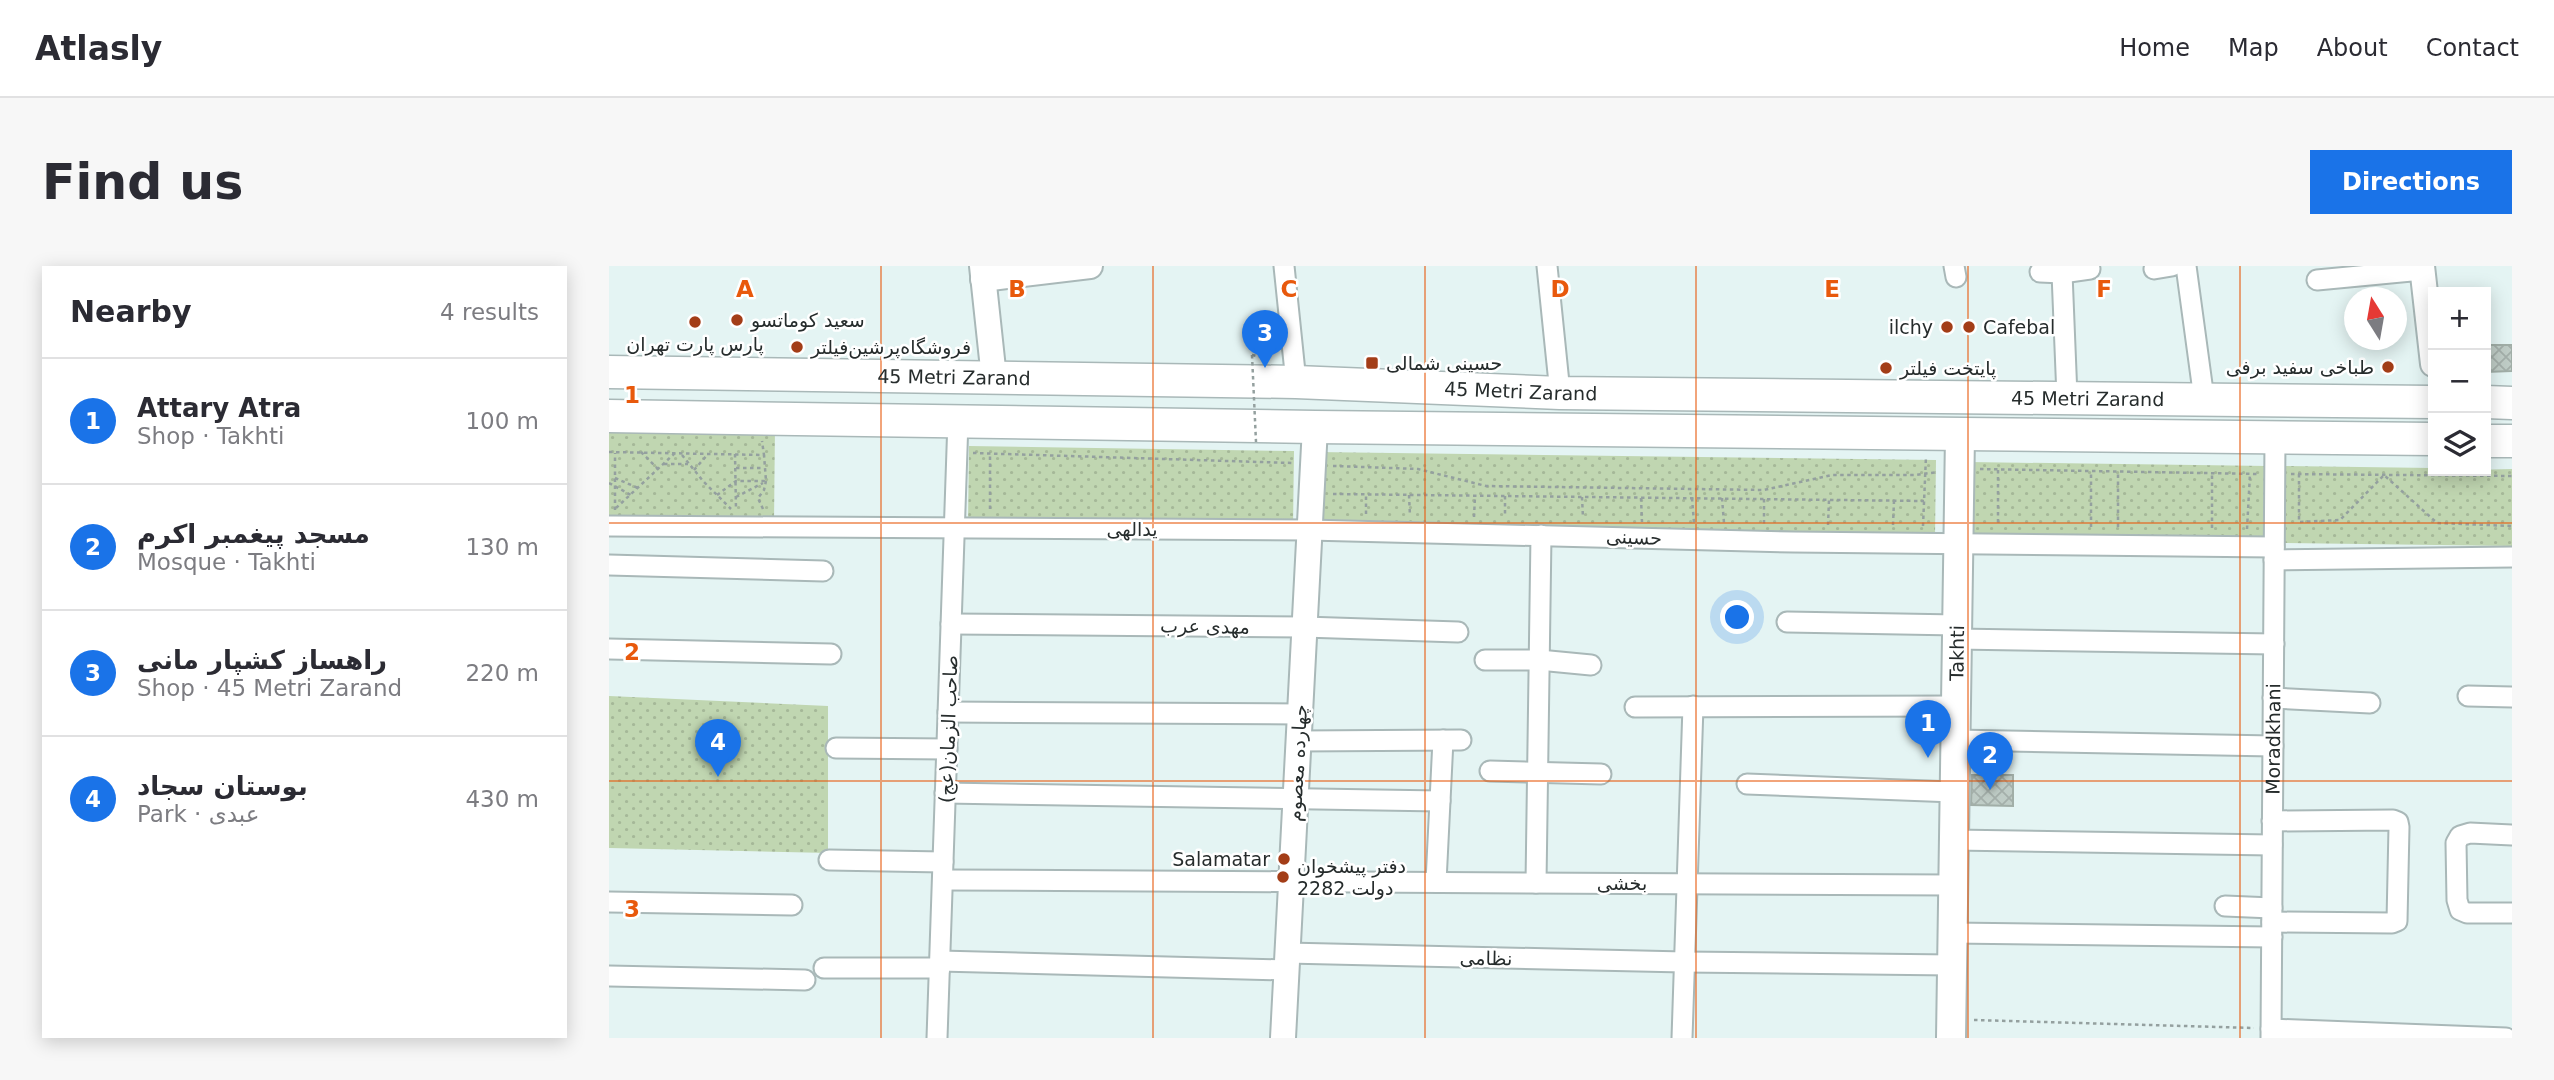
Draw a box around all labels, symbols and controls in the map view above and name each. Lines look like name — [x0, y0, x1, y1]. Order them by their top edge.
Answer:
text: Atlasly — [35, 29, 162, 68]
text: Home — [2119, 34, 2190, 62]
text: Map — [2228, 34, 2279, 62]
text: About — [2317, 34, 2388, 62]
text: Contact — [2426, 34, 2519, 62]
button: Directions — [2310, 150, 2512, 214]
text: Find us — [42, 154, 243, 211]
text: A — [736, 276, 754, 302]
text: B — [1008, 276, 1026, 302]
text: C — [1281, 276, 1297, 302]
text: D — [1550, 276, 1570, 302]
text: E — [1824, 276, 1840, 302]
text: F — [2096, 276, 2112, 302]
north arrow — [2344, 287, 2407, 350]
map controls — [2428, 287, 2491, 476]
button: + — [2428, 287, 2491, 350]
text: Nearby — [70, 294, 192, 329]
text: 4 results — [440, 299, 539, 325]
place label: سعید کوماتسو — [750, 309, 865, 332]
pin: 3 — [1242, 310, 1288, 368]
marker: سعید کوماتسو — [729, 312, 745, 328]
marker: پارس پارت تهران — [687, 314, 703, 330]
place label: ilchy — [1889, 316, 1933, 338]
place label: Cafebal — [1983, 316, 2055, 338]
marker: ilchy — [1939, 319, 1955, 335]
marker: Cafebal — [1961, 319, 1977, 335]
place label: پارس پارت تهران — [626, 333, 764, 356]
place label: فروشگاه‌پرشین‌فیلتر — [810, 336, 971, 359]
marker: فروشگاه‌پرشین‌فیلتر — [789, 339, 805, 355]
button: − — [2428, 350, 2491, 413]
place label: حسینی شمالی — [1386, 352, 1502, 374]
marker: حسینی شمالی — [1364, 355, 1380, 371]
place label: طباخی سفید برفی — [2226, 356, 2374, 379]
place label: پایتخت فیلتر — [1899, 357, 1996, 380]
marker: طباخی سفید برفی — [2380, 359, 2396, 375]
marker: پایتخت فیلتر — [1878, 360, 1894, 376]
street label: 45 Metri Zarand — [877, 365, 1031, 389]
street label: 45 Metri Zarand — [1444, 377, 1597, 404]
text: 1 — [624, 382, 640, 408]
street label: 45 Metri Zarand — [2011, 387, 2164, 410]
text: Attary Atra — [137, 393, 301, 423]
text: 1 — [85, 408, 101, 434]
text: 100 m — [465, 408, 539, 434]
button: layers — [2428, 413, 2491, 476]
text: Shop · Takhti — [137, 423, 284, 449]
street label: یدالهی — [1107, 518, 1157, 541]
text: مسجد پیغمبر اکرم — [137, 519, 370, 549]
street label: حسینی — [1606, 525, 1662, 549]
text: 2 — [85, 534, 101, 560]
text: 130 m — [465, 534, 539, 560]
text: Mosque · Takhti — [137, 549, 316, 575]
your location — [1720, 600, 1754, 634]
street label: مهدی عرب — [1160, 614, 1250, 639]
street label: Takhti — [1945, 625, 1968, 682]
text: 2 — [624, 639, 640, 665]
text: راهساز کشپار مانی — [137, 645, 387, 675]
street label: صاحب الزمان(عج) — [934, 655, 963, 804]
text: 3 — [85, 660, 101, 686]
text: 220 m — [465, 660, 539, 686]
text: Shop · 45 Metri Zarand — [137, 675, 402, 701]
street label: Moradkhani — [2262, 683, 2284, 795]
pin: 1 — [1905, 700, 1951, 758]
street label: چهارده معصوم — [1283, 704, 1312, 822]
pin: 4 — [695, 719, 741, 777]
pin: 2 — [1967, 732, 2013, 790]
text: بوستان سجاد — [137, 771, 308, 801]
text: 4 — [85, 786, 101, 812]
text: 430 m — [465, 786, 539, 812]
text: Park · عبدی — [137, 801, 259, 827]
place label: Salamatar — [1172, 848, 1270, 870]
marker: Salamatar — [1276, 851, 1292, 867]
place label: دفتر پیشخوان دولت 2282 — [1297, 855, 1406, 900]
marker: دفتر پیشخوان دولت 2282 — [1275, 869, 1291, 885]
street label: بخشی — [1597, 872, 1647, 894]
text: 3 — [624, 896, 640, 922]
street label: نظامی — [1459, 947, 1513, 969]

